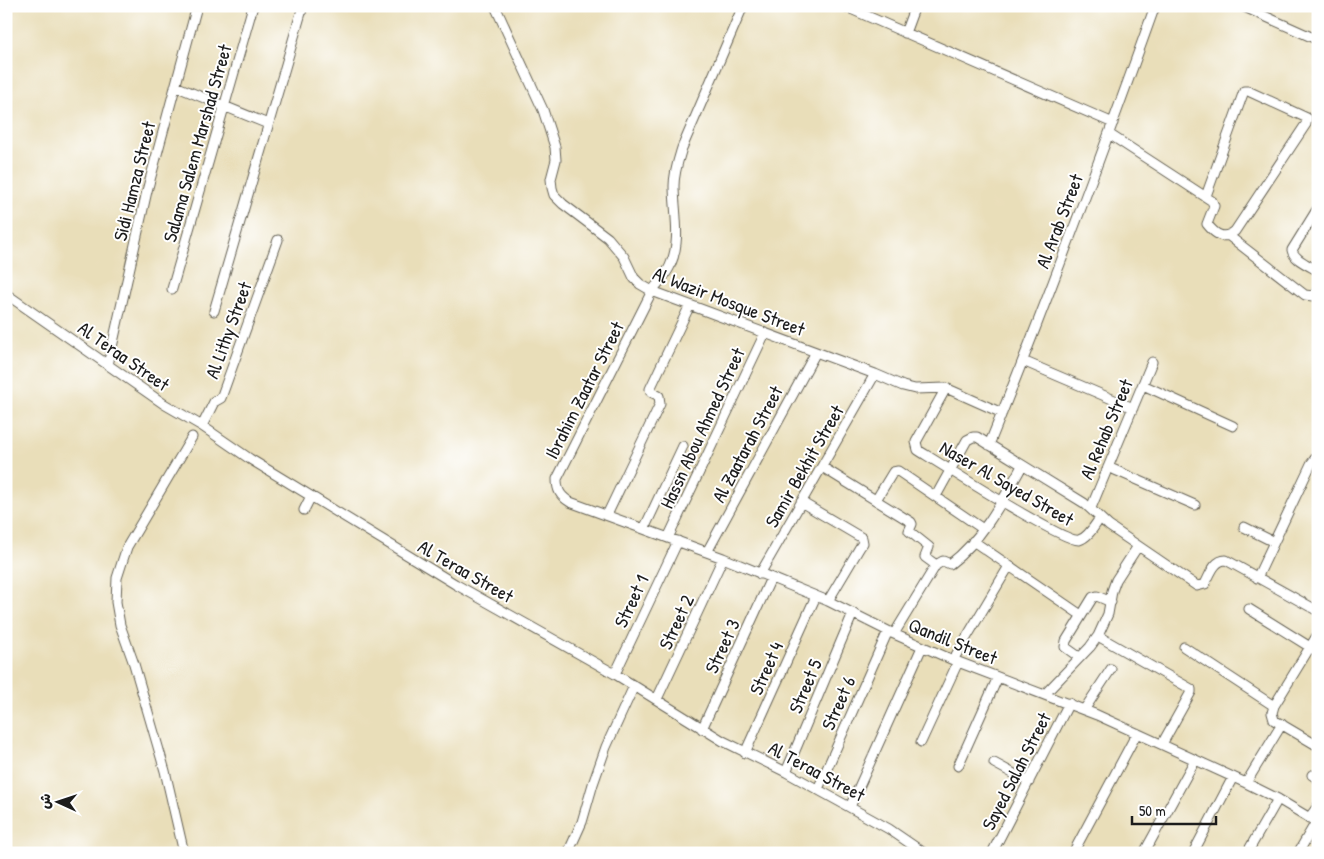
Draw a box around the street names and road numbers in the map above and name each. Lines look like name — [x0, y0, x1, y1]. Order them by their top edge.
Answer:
street label: Salama Salem Marshad Street — [156, 41, 238, 245]
street label: Sidi Hamza Street — [107, 118, 162, 244]
street label: Al Arab Street — [1029, 170, 1089, 272]
street label: Al Wazir Mosque Street — [649, 260, 809, 342]
street label: Al Lithy Street — [198, 278, 258, 382]
street label: Al Teraa Street — [73, 315, 175, 397]
street label: Ibrahim Zaatar Street — [538, 316, 630, 463]
street label: Hassn Abou Ahmed Street — [653, 343, 751, 513]
street label: Al Rehab Street — [1073, 374, 1139, 483]
street label: Al Zaatarah Street — [705, 381, 789, 507]
street label: Samir Bekhit Street — [758, 400, 850, 532]
street label: Naser Al Sayed Street — [935, 434, 1079, 532]
street label: Al Teraa Street — [414, 533, 519, 609]
street label: Street 1 — [607, 570, 655, 632]
street label: Street 2 — [652, 590, 700, 654]
street label: Qandil Street — [905, 611, 1002, 671]
street label: Street 3 — [698, 615, 746, 677]
street label: Street 4 — [743, 637, 789, 699]
street label: Street 5 — [782, 655, 828, 717]
street label: Street 6 — [815, 672, 861, 734]
street label: Sayed Salah Street — [975, 707, 1057, 834]
street label: Al Teraa Street — [764, 735, 870, 808]

